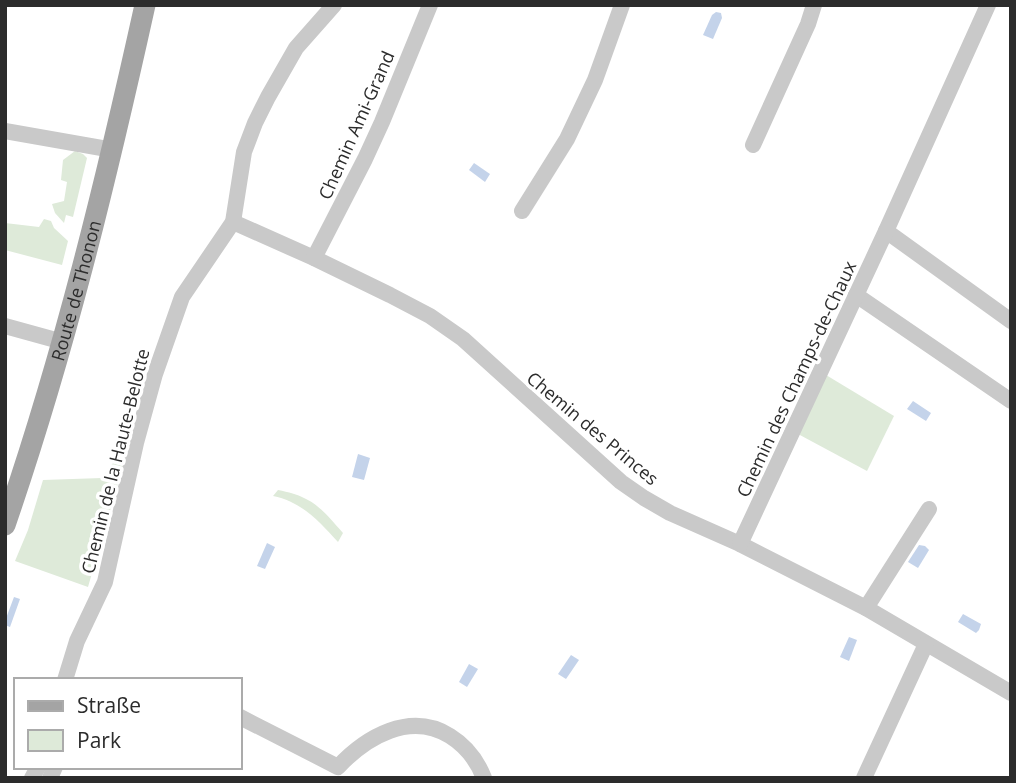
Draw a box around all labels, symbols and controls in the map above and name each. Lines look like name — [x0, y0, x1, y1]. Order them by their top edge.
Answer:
street label: Chemin Ami-Grand — [312, 47, 400, 203]
street label: Route de Thonon — [45, 218, 106, 364]
street label: Chemin des Champs-de-Chaux — [731, 257, 862, 501]
street label: Chemin de la Haute-Belotte — [75, 346, 155, 576]
street label: Chemin des Princes — [522, 366, 664, 490]
legend — [14, 678, 242, 769]
text: Straße — [77, 691, 141, 719]
text: Park — [77, 726, 121, 754]

